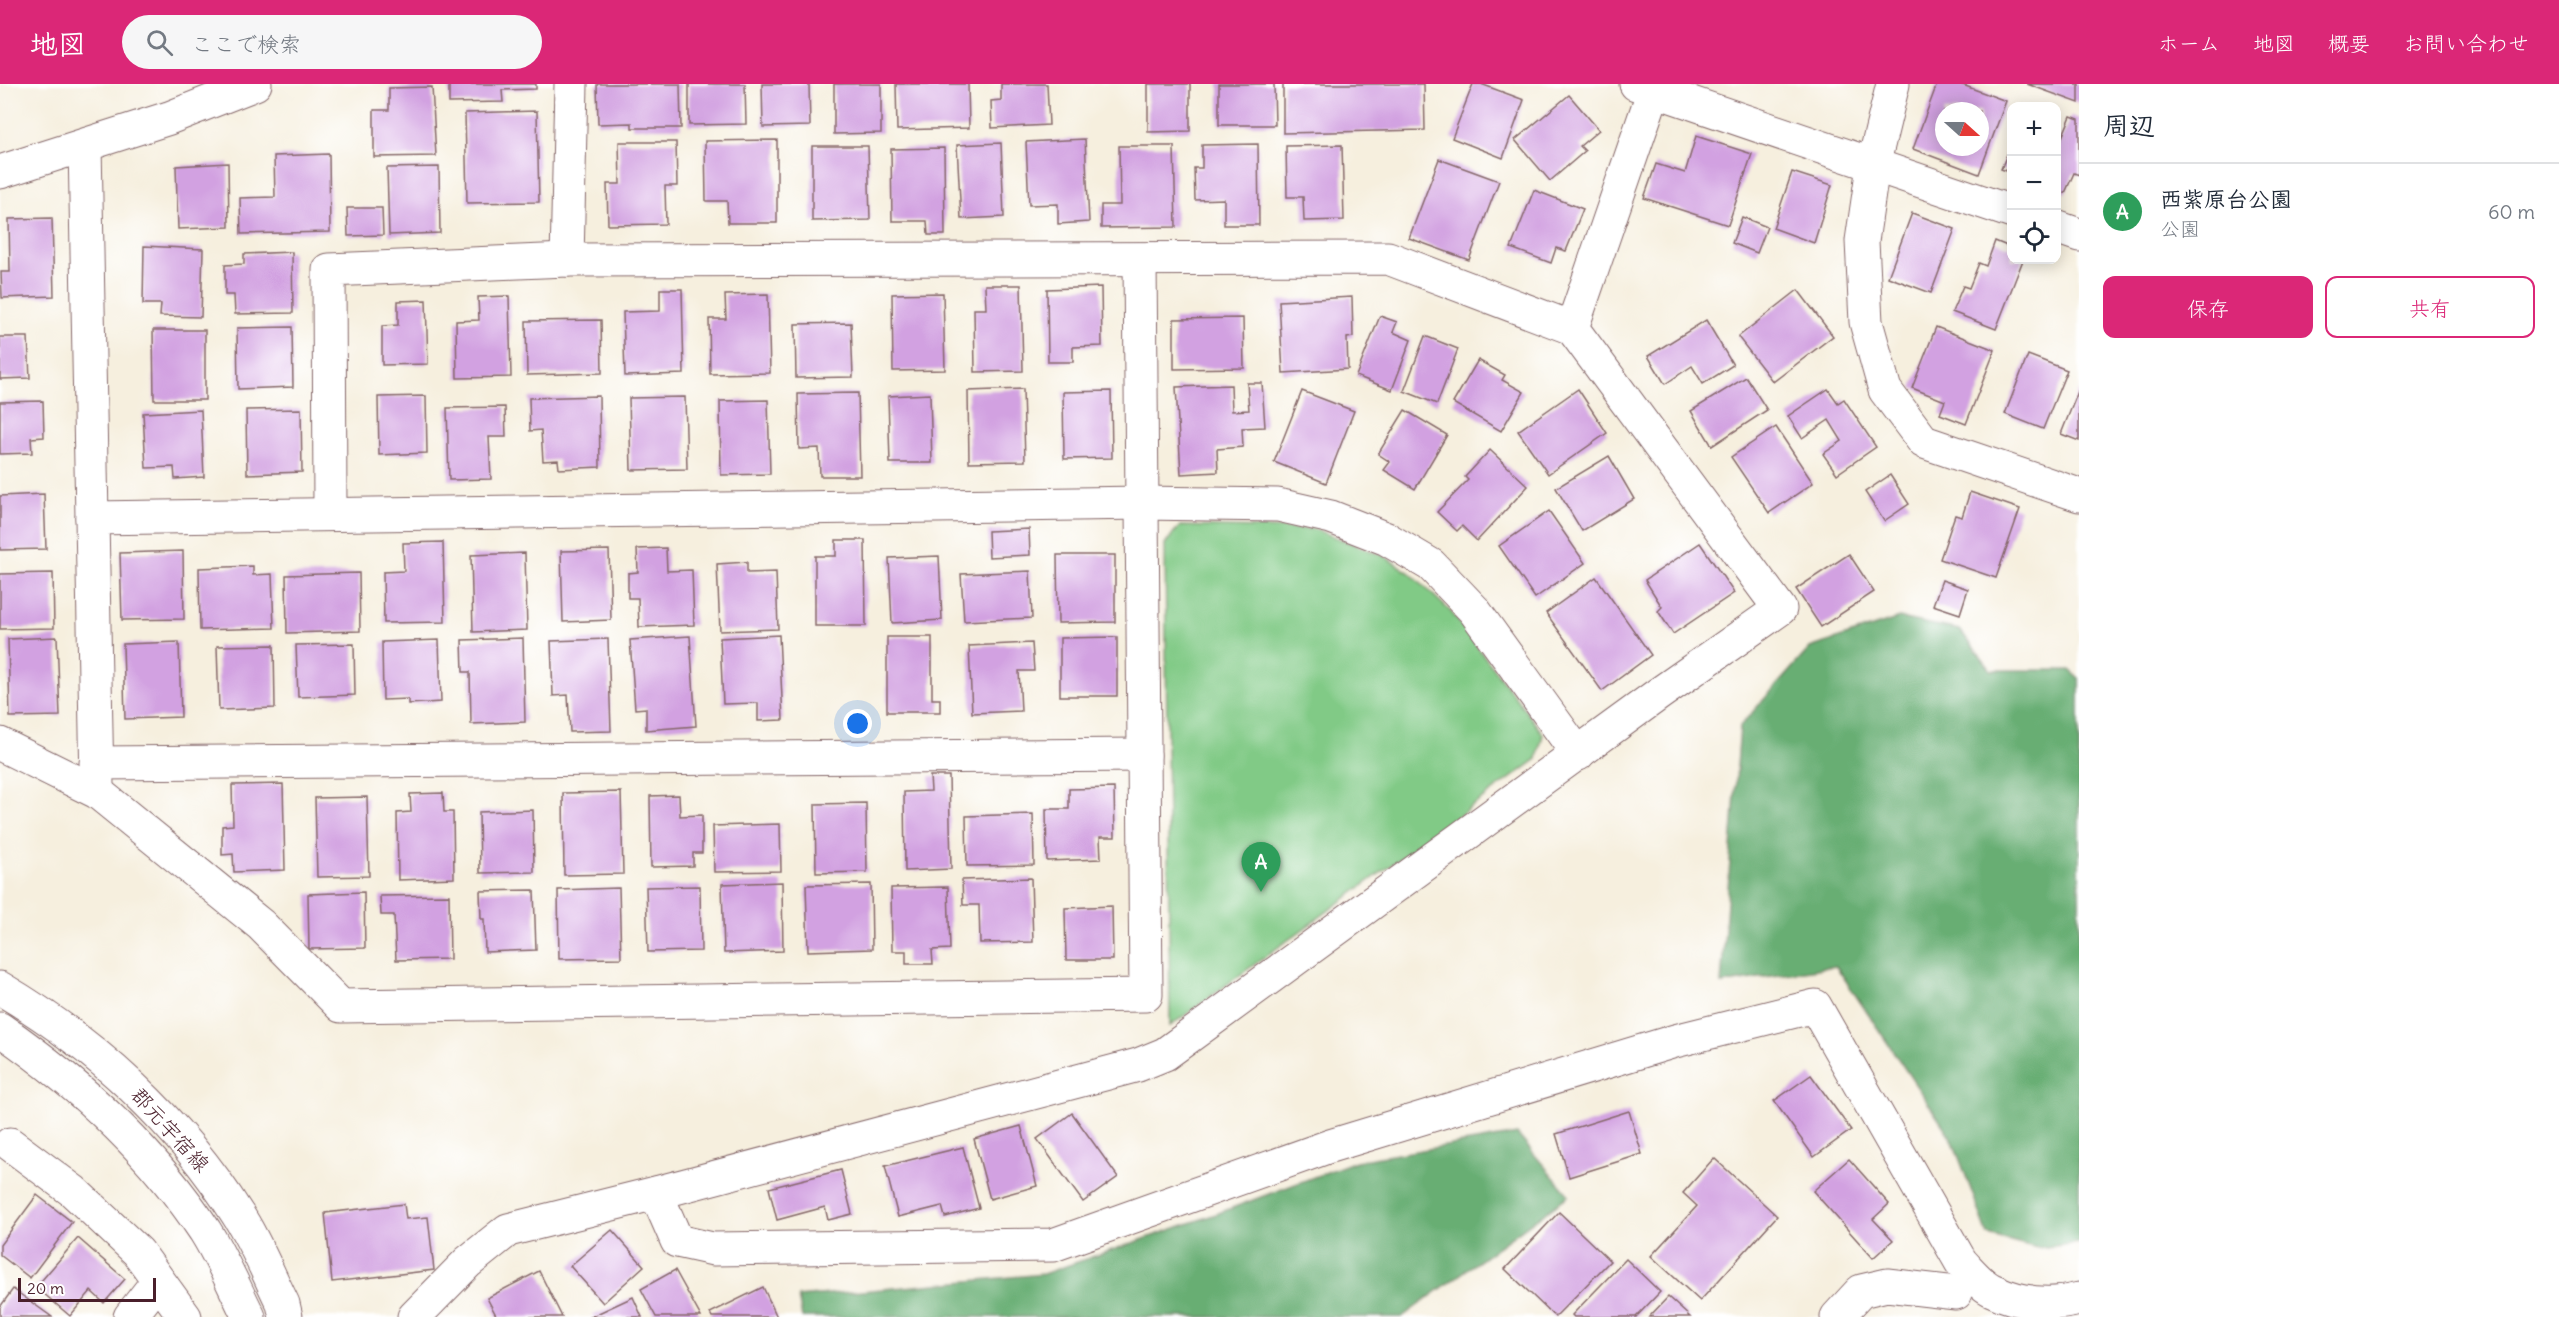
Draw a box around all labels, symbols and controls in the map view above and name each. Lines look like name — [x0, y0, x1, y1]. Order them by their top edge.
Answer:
search box — [122, 15, 542, 69]
text: 地図 — [30, 26, 86, 62]
icon: search — [143, 26, 176, 59]
text: ここで検索 — [191, 30, 301, 58]
text: ホーム — [2158, 30, 2220, 57]
text: 地図 — [2253, 30, 2295, 57]
text: 概要 — [2328, 30, 2370, 57]
text: お問い合わせ — [2403, 30, 2529, 57]
north arrow — [1935, 102, 1989, 156]
map controls — [2007, 102, 2061, 264]
button: + — [2007, 102, 2061, 156]
text: 周辺 — [2103, 109, 2155, 142]
button: − — [2007, 156, 2061, 210]
text: 西紫原台公園 — [2160, 185, 2292, 213]
text: A — [2116, 199, 2129, 224]
text: 60 m — [2488, 199, 2535, 224]
button: locate — [2007, 210, 2061, 264]
text: 公園 — [2160, 216, 2200, 241]
button: 保存 — [2103, 276, 2313, 338]
button: 共有 — [2325, 276, 2535, 338]
your location — [843, 709, 872, 738]
pin: A — [1242, 842, 1280, 892]
street label: 郡元宇宿線 — [125, 1082, 216, 1178]
scale bar — [18, 1275, 156, 1302]
text: 20 m — [27, 1278, 64, 1298]

